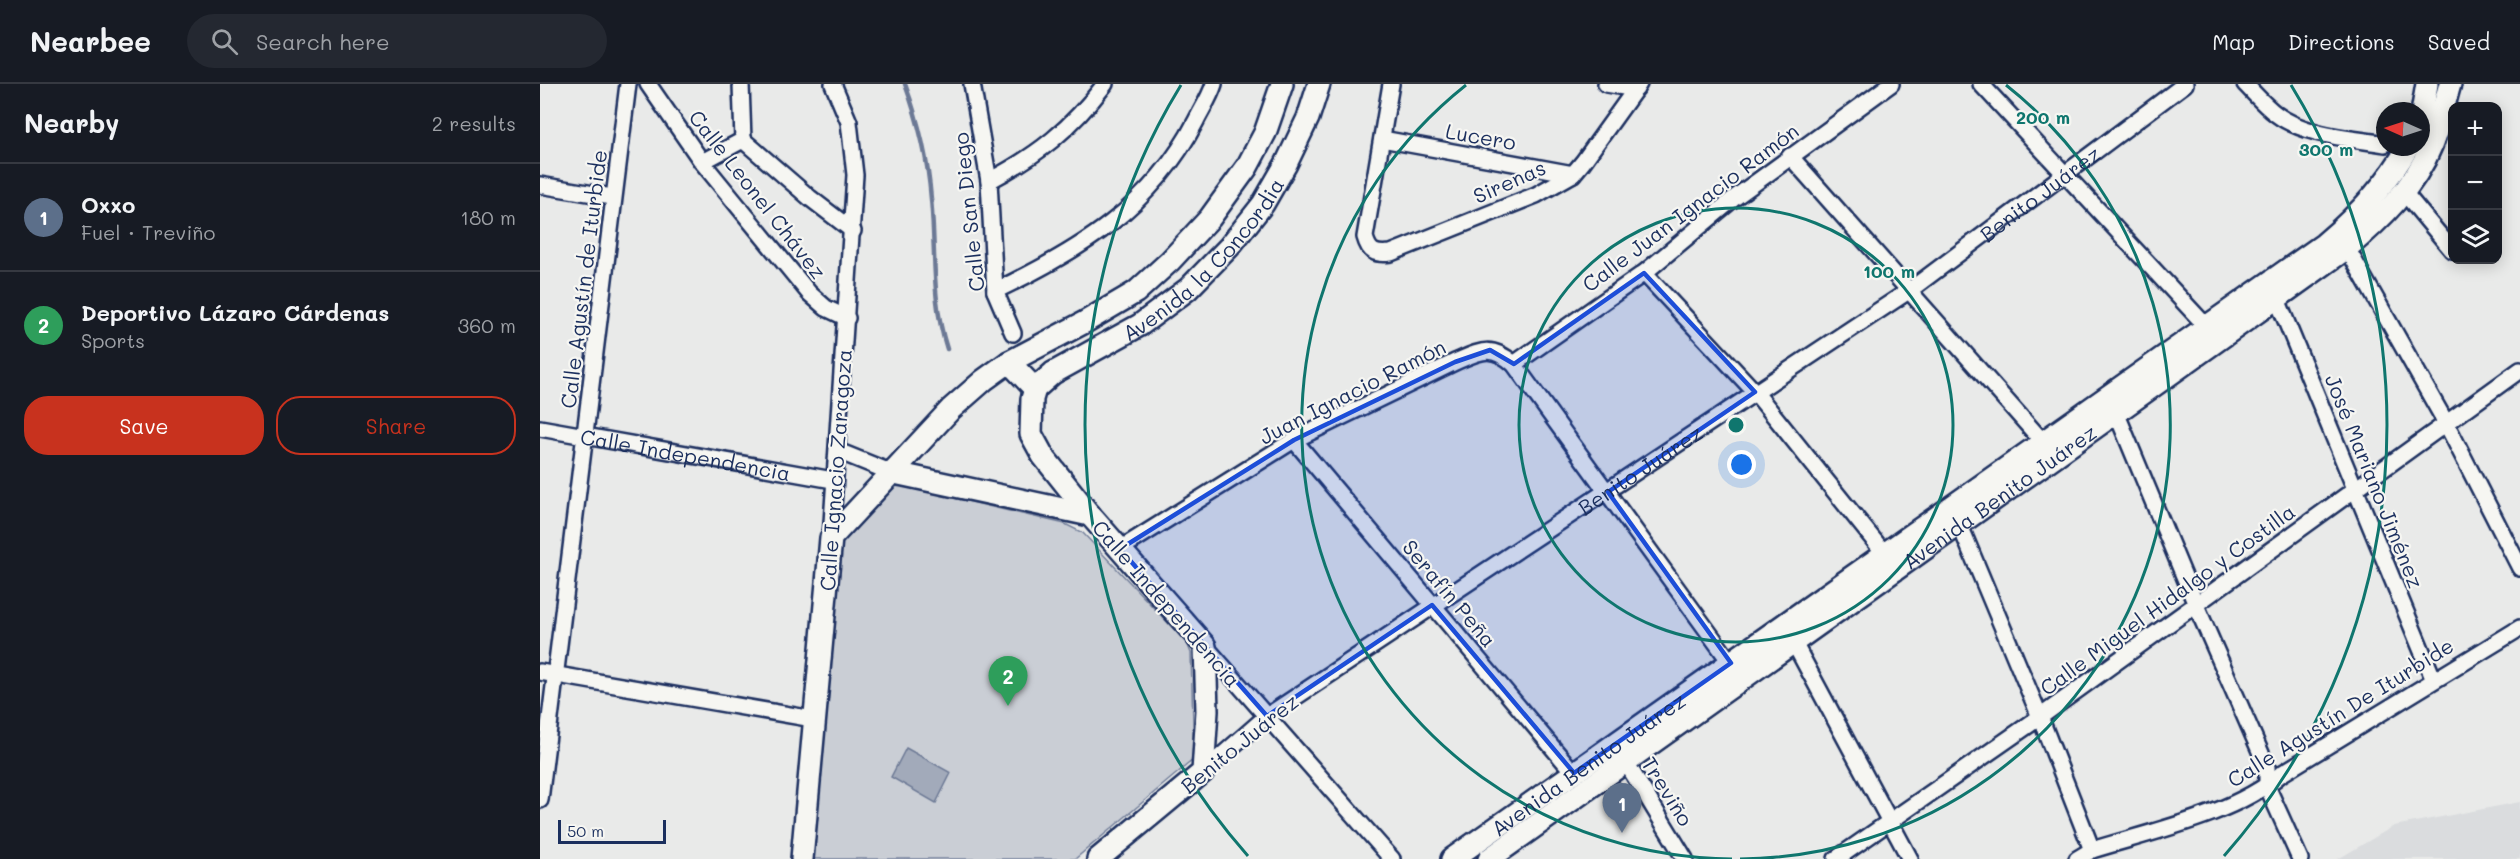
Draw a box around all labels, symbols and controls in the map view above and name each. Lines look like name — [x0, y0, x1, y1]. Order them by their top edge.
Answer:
search box — [187, 14, 607, 68]
text: Nearbee — [30, 23, 151, 59]
icon: search — [208, 25, 241, 58]
text: Search here — [256, 27, 390, 56]
text: Map — [2212, 28, 2255, 55]
text: Directions — [2288, 28, 2395, 55]
text: Saved — [2428, 28, 2490, 55]
north arrow — [2376, 102, 2430, 156]
map controls — [2448, 102, 2502, 264]
button: + — [2448, 102, 2502, 156]
street label: Calle Leonel Chávez — [684, 104, 832, 284]
text: 200 m — [2016, 105, 2070, 129]
text: Nearby — [24, 106, 119, 140]
text: 2 results — [432, 110, 516, 136]
street label: Lucero — [1444, 117, 1518, 155]
street label: Calle Juan Ignacio Ramón — [1576, 117, 1804, 297]
street label: Calle San Diego — [946, 131, 990, 293]
text: 300 m — [2299, 137, 2353, 161]
street label: Benito Juárez — [1974, 139, 2105, 247]
street label: Calle Agustín de Iturbide — [554, 148, 612, 410]
street label: Sirenas — [1468, 153, 1550, 209]
button: − — [2448, 156, 2502, 210]
street label: Avenida la Concordia — [1117, 173, 1289, 346]
text: Oxxo — [81, 190, 135, 219]
text: 1 — [39, 204, 48, 230]
text: 180 m — [460, 204, 516, 230]
button: layers — [2448, 210, 2502, 264]
text: Fuel · Treviño — [81, 219, 215, 245]
text: 100 m — [1863, 259, 1915, 283]
text: Deportivo Lázaro Cárdenas — [81, 298, 389, 327]
text: 2 — [38, 312, 49, 338]
text: 360 m — [458, 312, 516, 338]
text: Sports — [81, 327, 145, 353]
street label: Juan Ignacio Ramón — [1254, 332, 1450, 450]
street label: Calle Ignacio Zaragoza — [813, 348, 857, 592]
street label: José Mariano Jiménez — [2320, 370, 2430, 592]
button: Save — [24, 396, 264, 455]
button: Share — [276, 396, 516, 455]
centre of rings — [1726, 415, 1746, 435]
street label: Benito Juárez — [1572, 418, 1707, 520]
street label: Avenida Benito Juárez — [1897, 418, 2101, 574]
street label: Calle Independencia — [578, 422, 793, 486]
your location — [1727, 450, 1756, 479]
street label: Calle Miguel Hidalgo y Costilla — [2034, 497, 2300, 701]
street label: Calle Independencia — [1087, 514, 1247, 692]
street label: Serafín Peña — [1397, 534, 1503, 652]
street label: Calle Agustín De Iturbide — [2222, 631, 2458, 793]
pin: 2 — [988, 656, 1028, 706]
street label: Avenida Benito Juárez — [1485, 686, 1690, 841]
street label: Benito Juárez — [1175, 687, 1303, 799]
street label: Treviño — [1636, 751, 1700, 831]
pin: 1 — [1602, 784, 1642, 833]
scale bar — [558, 817, 666, 844]
text: 50 m — [567, 820, 604, 841]

